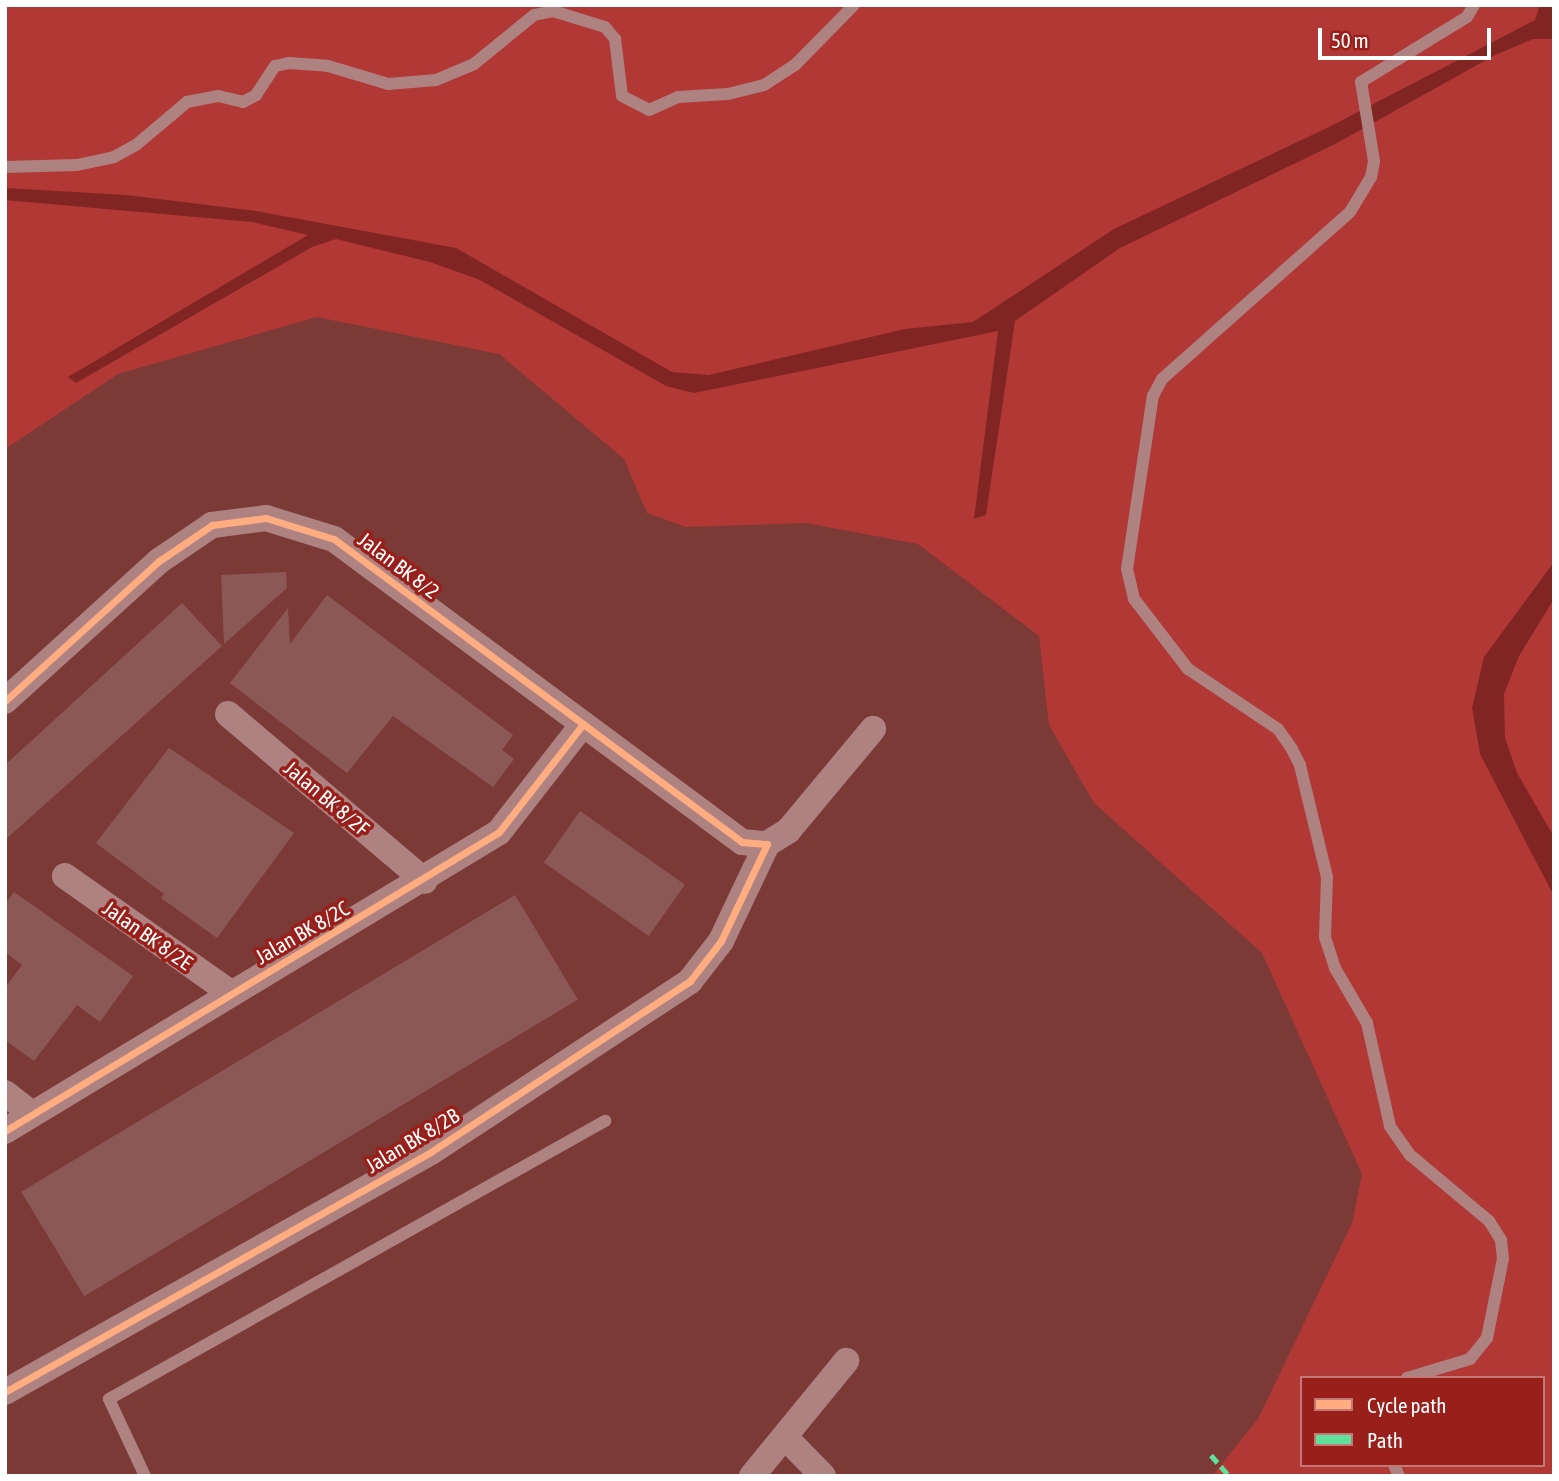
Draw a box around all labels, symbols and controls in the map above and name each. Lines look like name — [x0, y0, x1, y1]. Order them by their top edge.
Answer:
scale bar — [1321, 14, 1494, 58]
text: 50 m — [1331, 28, 1369, 52]
street label: Jalan BK 8/2 — [354, 526, 444, 604]
street label: Jalan BK 8/2F — [279, 755, 375, 841]
street label: Jalan BK 8/2E — [98, 895, 198, 975]
street label: Jalan BK 8/2C — [251, 895, 353, 969]
street label: Jalan BK 8/2B — [361, 1102, 463, 1178]
legend — [1300, 1376, 1545, 1467]
text: Cycle path — [1367, 1393, 1446, 1417]
text: Path — [1367, 1428, 1403, 1452]

